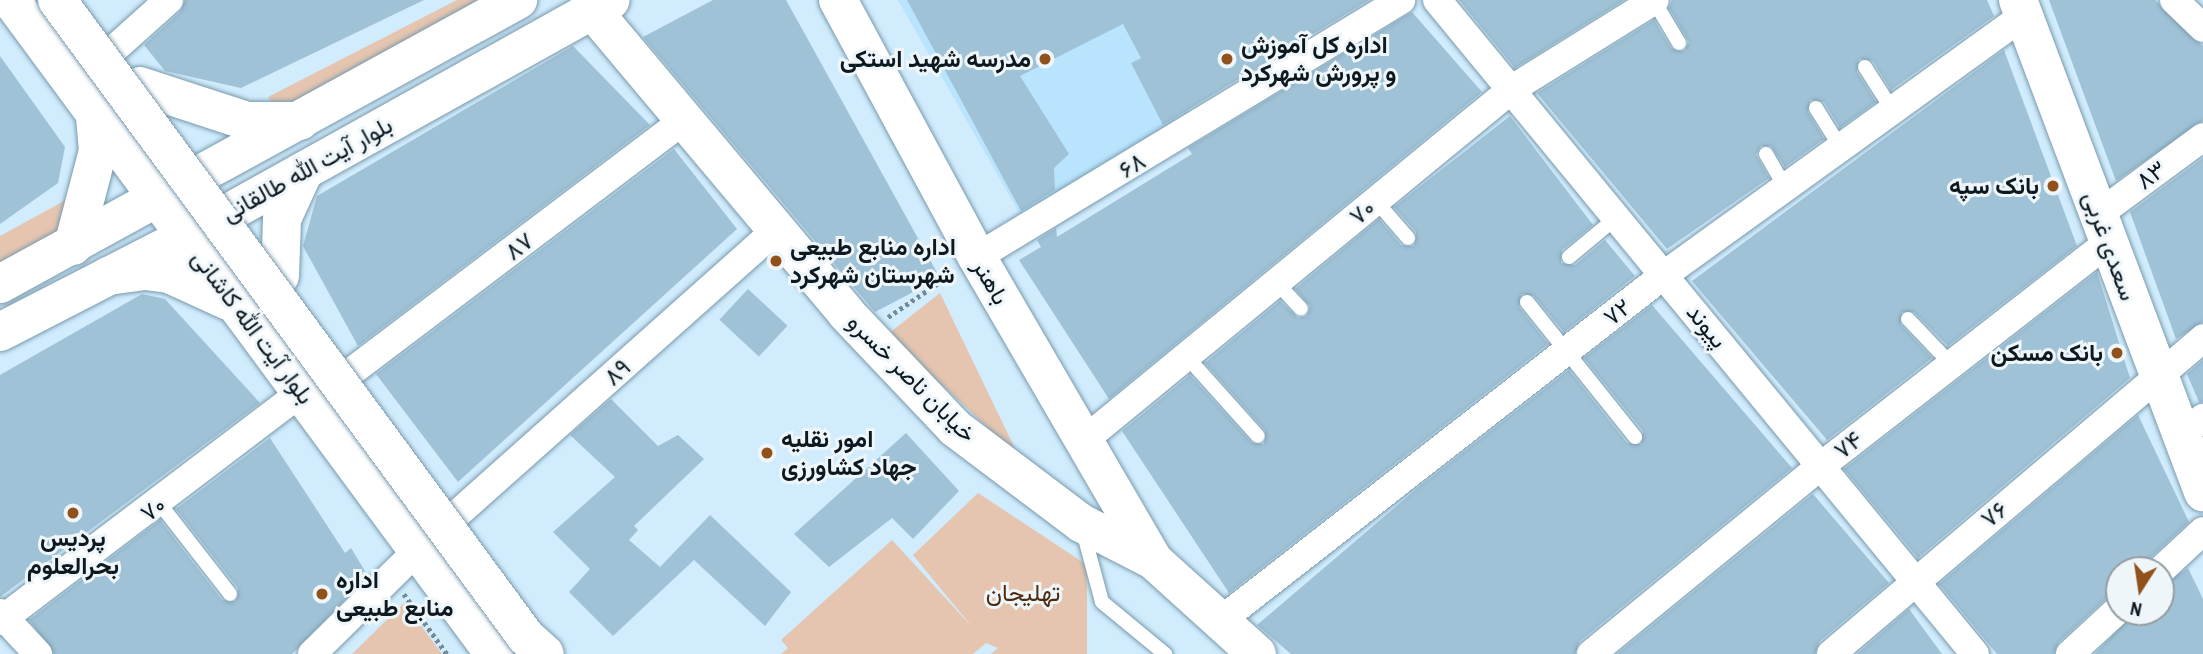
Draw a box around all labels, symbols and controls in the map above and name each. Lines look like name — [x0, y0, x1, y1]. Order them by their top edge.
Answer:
place label: اداره کل آموزش و پرورش شهرکرد — [1241, 31, 1396, 87]
place label: مدرسه شهید استکی — [840, 45, 1031, 73]
marker: مدرسه شهید استکی — [1037, 51, 1053, 67]
marker: اداره کل آموزش و پرورش شهرکرد — [1219, 51, 1235, 67]
street label: بلوار آیت الله طالقانی — [217, 110, 397, 228]
street label: ۶۸ — [1114, 146, 1150, 184]
street label: ۸۳ — [2130, 154, 2172, 196]
place label: بانک سپه — [1949, 172, 2039, 200]
marker: بانک سپه — [2045, 178, 2061, 194]
street label: سعدی غربی — [2077, 188, 2143, 304]
street label: ۷۰ — [1343, 193, 1381, 231]
street label: ۸۷ — [499, 226, 539, 266]
place label: اداره منابع طبیعی شهرستان شهرکرد — [790, 233, 956, 289]
street label: بلوار آیت الله کاشانی — [186, 244, 320, 410]
marker: اداره منابع طبیعی شهرستان شهرکرد — [768, 253, 784, 269]
street label: باهنر — [967, 254, 1015, 310]
street label: ۷۲ — [1598, 292, 1636, 332]
street label: پیوند — [1681, 298, 1733, 354]
street label: خیابان ناصر خسرو — [842, 308, 982, 448]
place label: بانک مسکن — [1991, 339, 2103, 367]
marker: بانک مسکن — [2109, 345, 2125, 361]
street label: ۸۹ — [598, 353, 636, 391]
place label: امور نقلیه جهاد کشاورزی — [781, 425, 917, 481]
street label: ۷۴ — [1828, 425, 1868, 465]
marker: امور نقلیه جهاد کشاورزی — [759, 445, 775, 461]
street label: ۷۰ — [135, 490, 171, 528]
street label: ۷۶ — [1975, 495, 2013, 533]
marker: پردیس بحرالعلوم — [65, 505, 81, 521]
place label: پردیس بحرالعلوم — [27, 524, 119, 580]
north arrow — [2105, 556, 2175, 626]
place label: اداره منابع طبیعی — [336, 566, 454, 622]
park label: تهلیجان — [986, 579, 1060, 607]
marker: اداره منابع طبیعی — [314, 586, 330, 602]
text: N — [2128, 596, 2144, 623]

